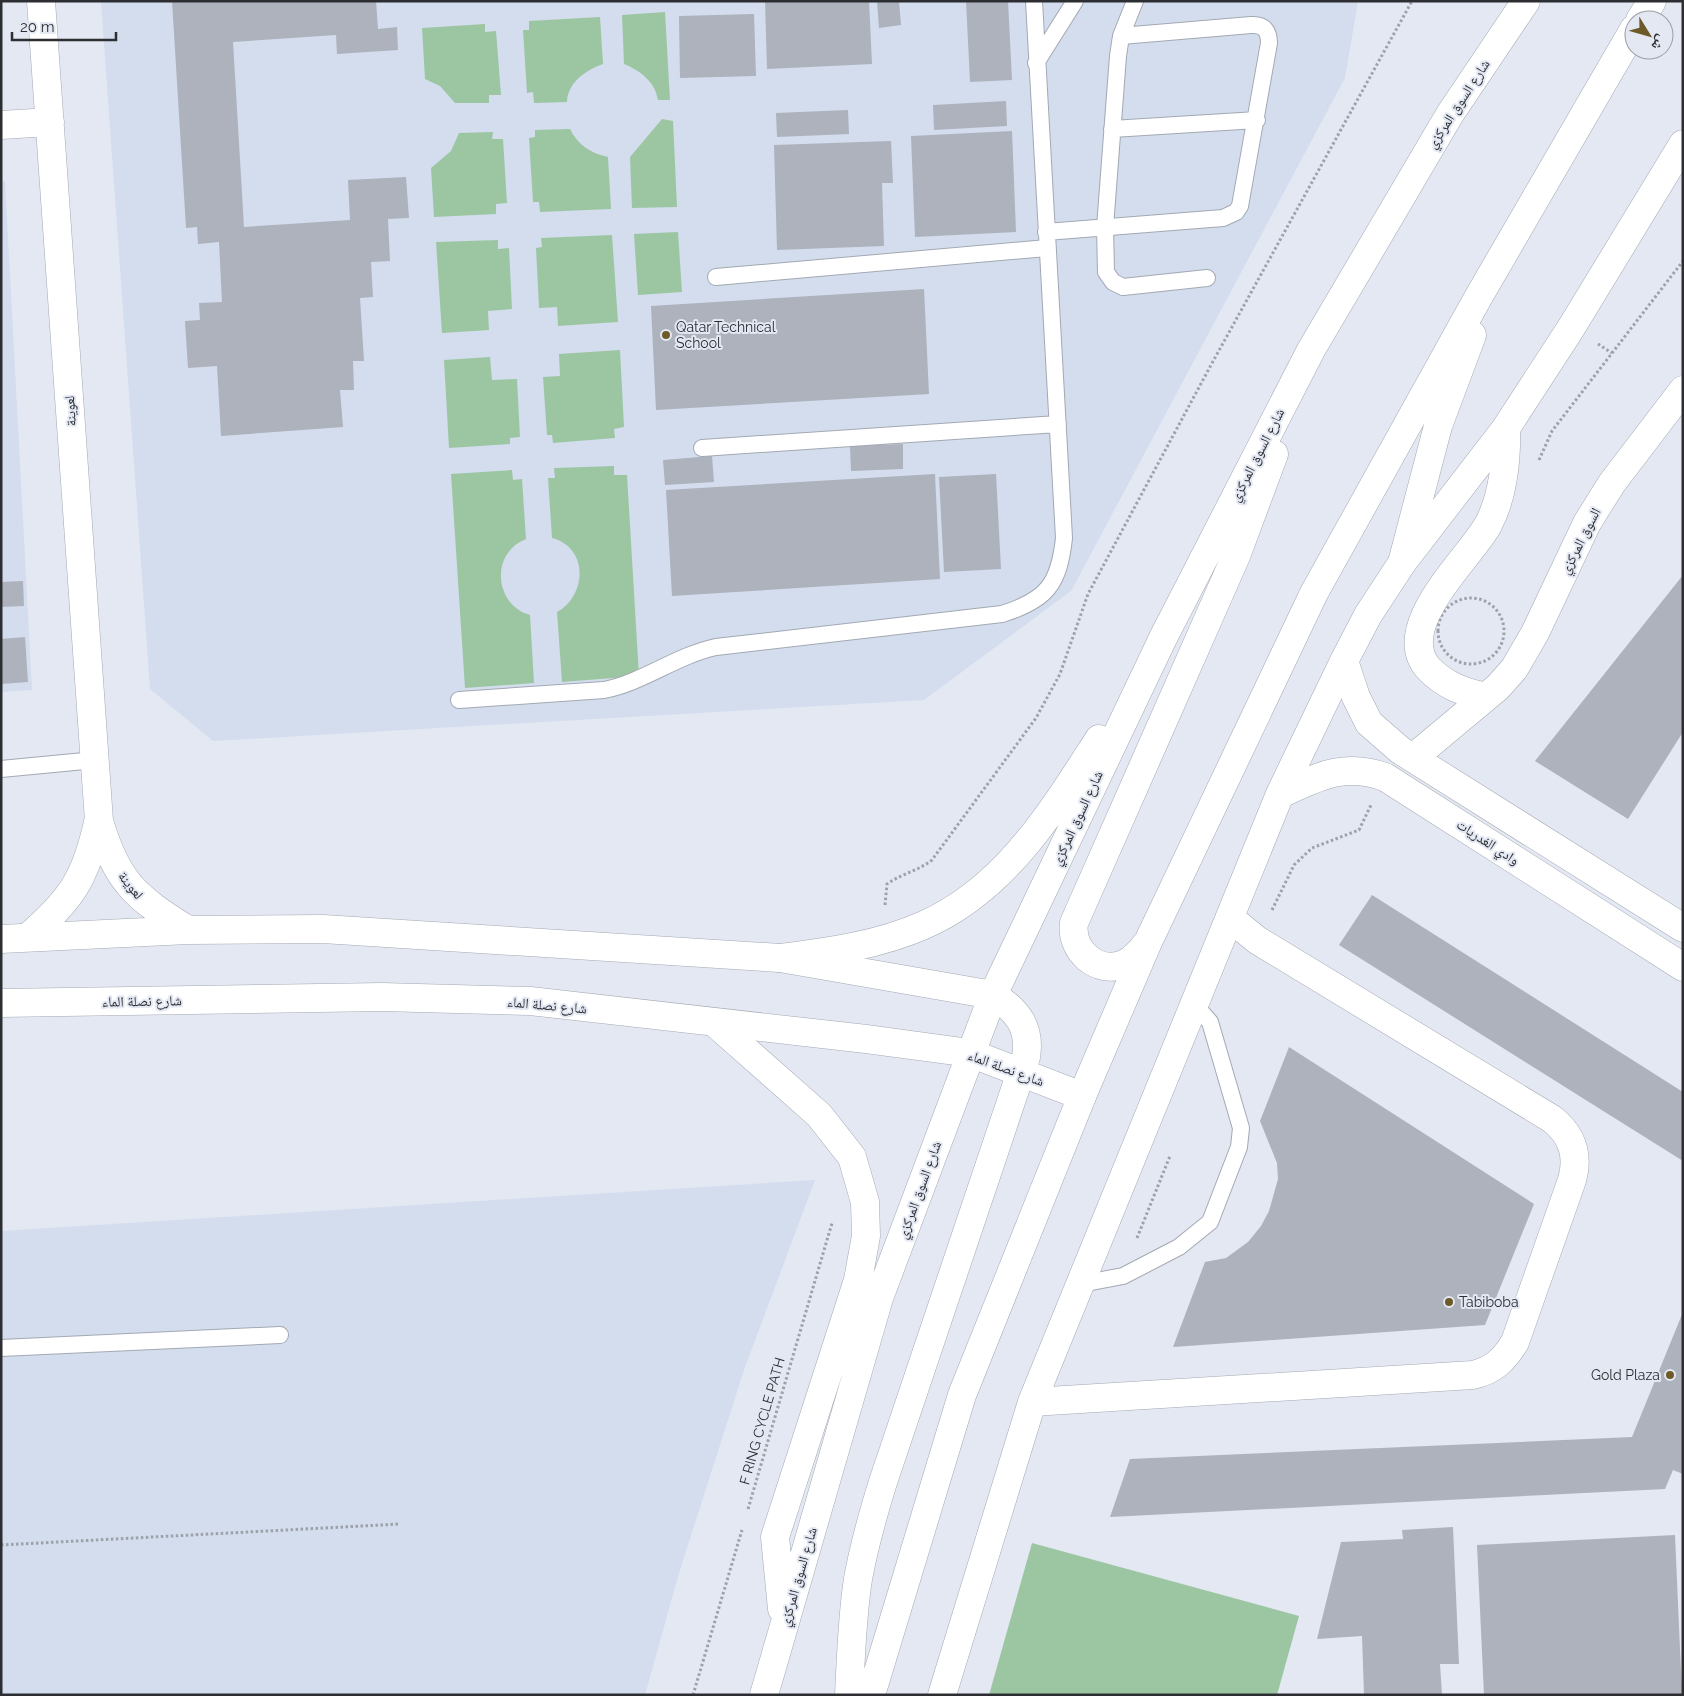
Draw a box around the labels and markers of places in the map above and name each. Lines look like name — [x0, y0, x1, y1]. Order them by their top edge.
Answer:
place label: Qatar Technical School — [676, 319, 776, 351]
marker: Qatar Technical School — [660, 329, 672, 341]
place label: Tabiboba — [1459, 1294, 1519, 1310]
marker: Tabiboba — [1443, 1296, 1455, 1308]
place label: Gold Plaza — [1591, 1367, 1660, 1383]
marker: Gold Plaza — [1664, 1369, 1676, 1381]

